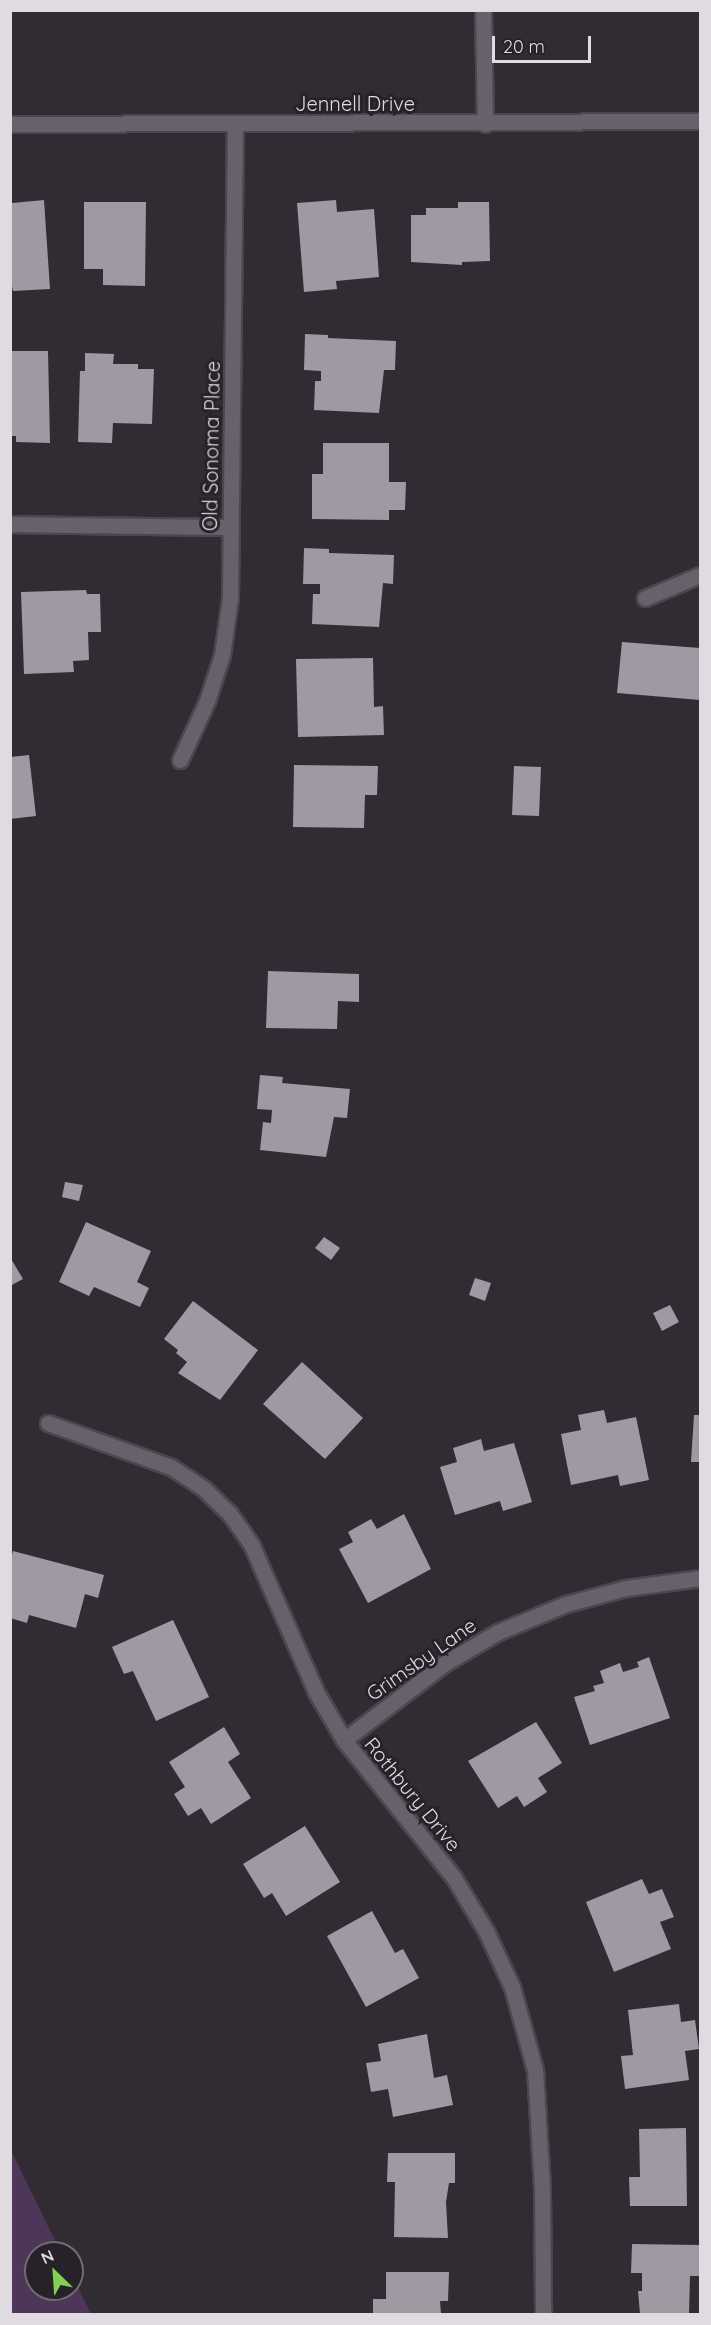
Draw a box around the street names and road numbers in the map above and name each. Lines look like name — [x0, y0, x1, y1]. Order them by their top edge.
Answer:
street label: Jennell Drive — [295, 91, 415, 115]
street label: Old Sonoma Place — [198, 361, 224, 531]
street label: Grimsby Lane — [362, 1612, 480, 1706]
street label: Rothbury Drive — [360, 1732, 466, 1856]

